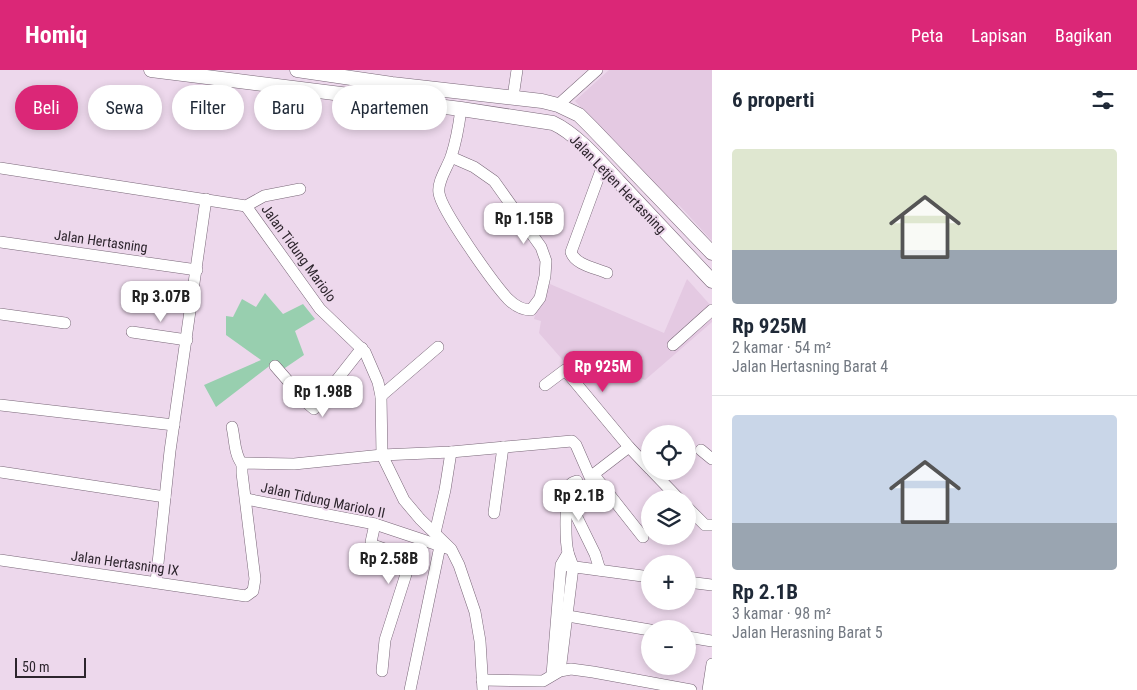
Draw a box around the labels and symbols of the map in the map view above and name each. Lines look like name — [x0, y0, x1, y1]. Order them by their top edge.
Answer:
street label: Jalan Letjen Hertasning — [567, 131, 669, 237]
street label: Jalan Tidung Mariolo — [258, 201, 340, 305]
pin: Rp 1.15B — [472, 202, 576, 245]
street label: Jalan Hertasning — [53, 227, 149, 255]
pin: Rp 3.07B — [109, 280, 213, 323]
pin: Rp 925M — [557, 350, 649, 393]
pin: Rp 1.98B — [271, 376, 375, 418]
street label: Jalan Tidung Mariolo II — [259, 479, 387, 521]
pin: Rp 2.1B — [533, 480, 625, 522]
pin: Rp 2.58B — [337, 542, 441, 585]
street label: Jalan Hertasning IX — [70, 548, 180, 579]
scale bar — [15, 655, 86, 678]

